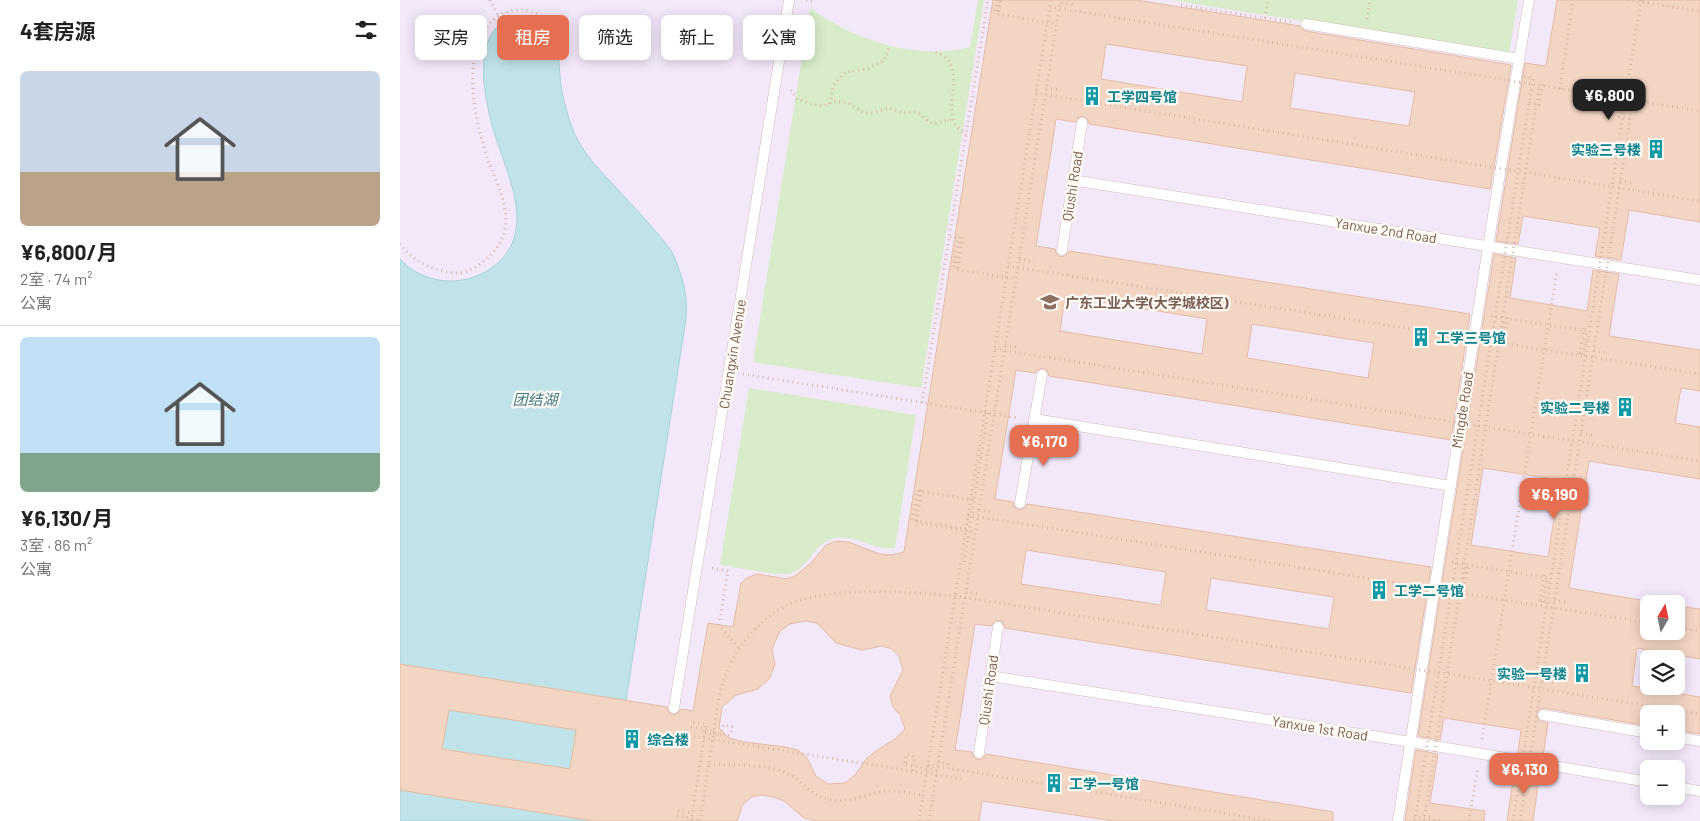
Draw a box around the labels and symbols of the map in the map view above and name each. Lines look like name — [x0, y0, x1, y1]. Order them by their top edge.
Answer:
pin: ¥6,800 — [1568, 78, 1650, 121]
building icon: 工学四号馆 — [1081, 85, 1103, 107]
place label: 工学四号馆 — [1107, 88, 1177, 105]
building icon: 实验三号楼 — [1645, 138, 1667, 160]
place label: 实验三号楼 — [1571, 141, 1641, 158]
street label: Qiushi Road — [1058, 150, 1086, 222]
street label: Yanxue 2nd Road — [1334, 214, 1438, 246]
school or university icon: 广东工业大学(大学城校区) — [1039, 291, 1061, 313]
place label: 广东工业大学(大学城校区) — [1065, 294, 1229, 311]
street label: Chuangxin Avenue — [715, 298, 749, 410]
building icon: 工学三号馆 — [1410, 326, 1432, 348]
place label: 工学三号馆 — [1436, 329, 1506, 346]
street label: Mingde Road — [1448, 370, 1476, 450]
water label: 团结湖 — [512, 390, 559, 408]
building icon: 实验二号楼 — [1614, 396, 1636, 418]
place label: 实验二号楼 — [1540, 399, 1610, 416]
pin: ¥6,170 — [1003, 424, 1085, 467]
pin: ¥6,190 — [1513, 478, 1595, 520]
building icon: 工学二号馆 — [1368, 579, 1390, 601]
place label: 工学二号馆 — [1394, 582, 1464, 599]
north arrow — [1640, 595, 1685, 640]
street label: Qiushi Road — [975, 654, 1001, 726]
building icon: 实验一号楼 — [1571, 662, 1593, 684]
place label: 实验一号楼 — [1497, 665, 1567, 682]
street label: Yanxue 1st Road — [1271, 712, 1369, 744]
building icon: 综合楼 — [621, 728, 643, 750]
place label: 综合楼 — [647, 731, 689, 748]
pin: ¥6,130 — [1483, 752, 1565, 795]
building icon: 工学一号馆 — [1043, 772, 1065, 794]
place label: 工学一号馆 — [1069, 775, 1139, 792]

